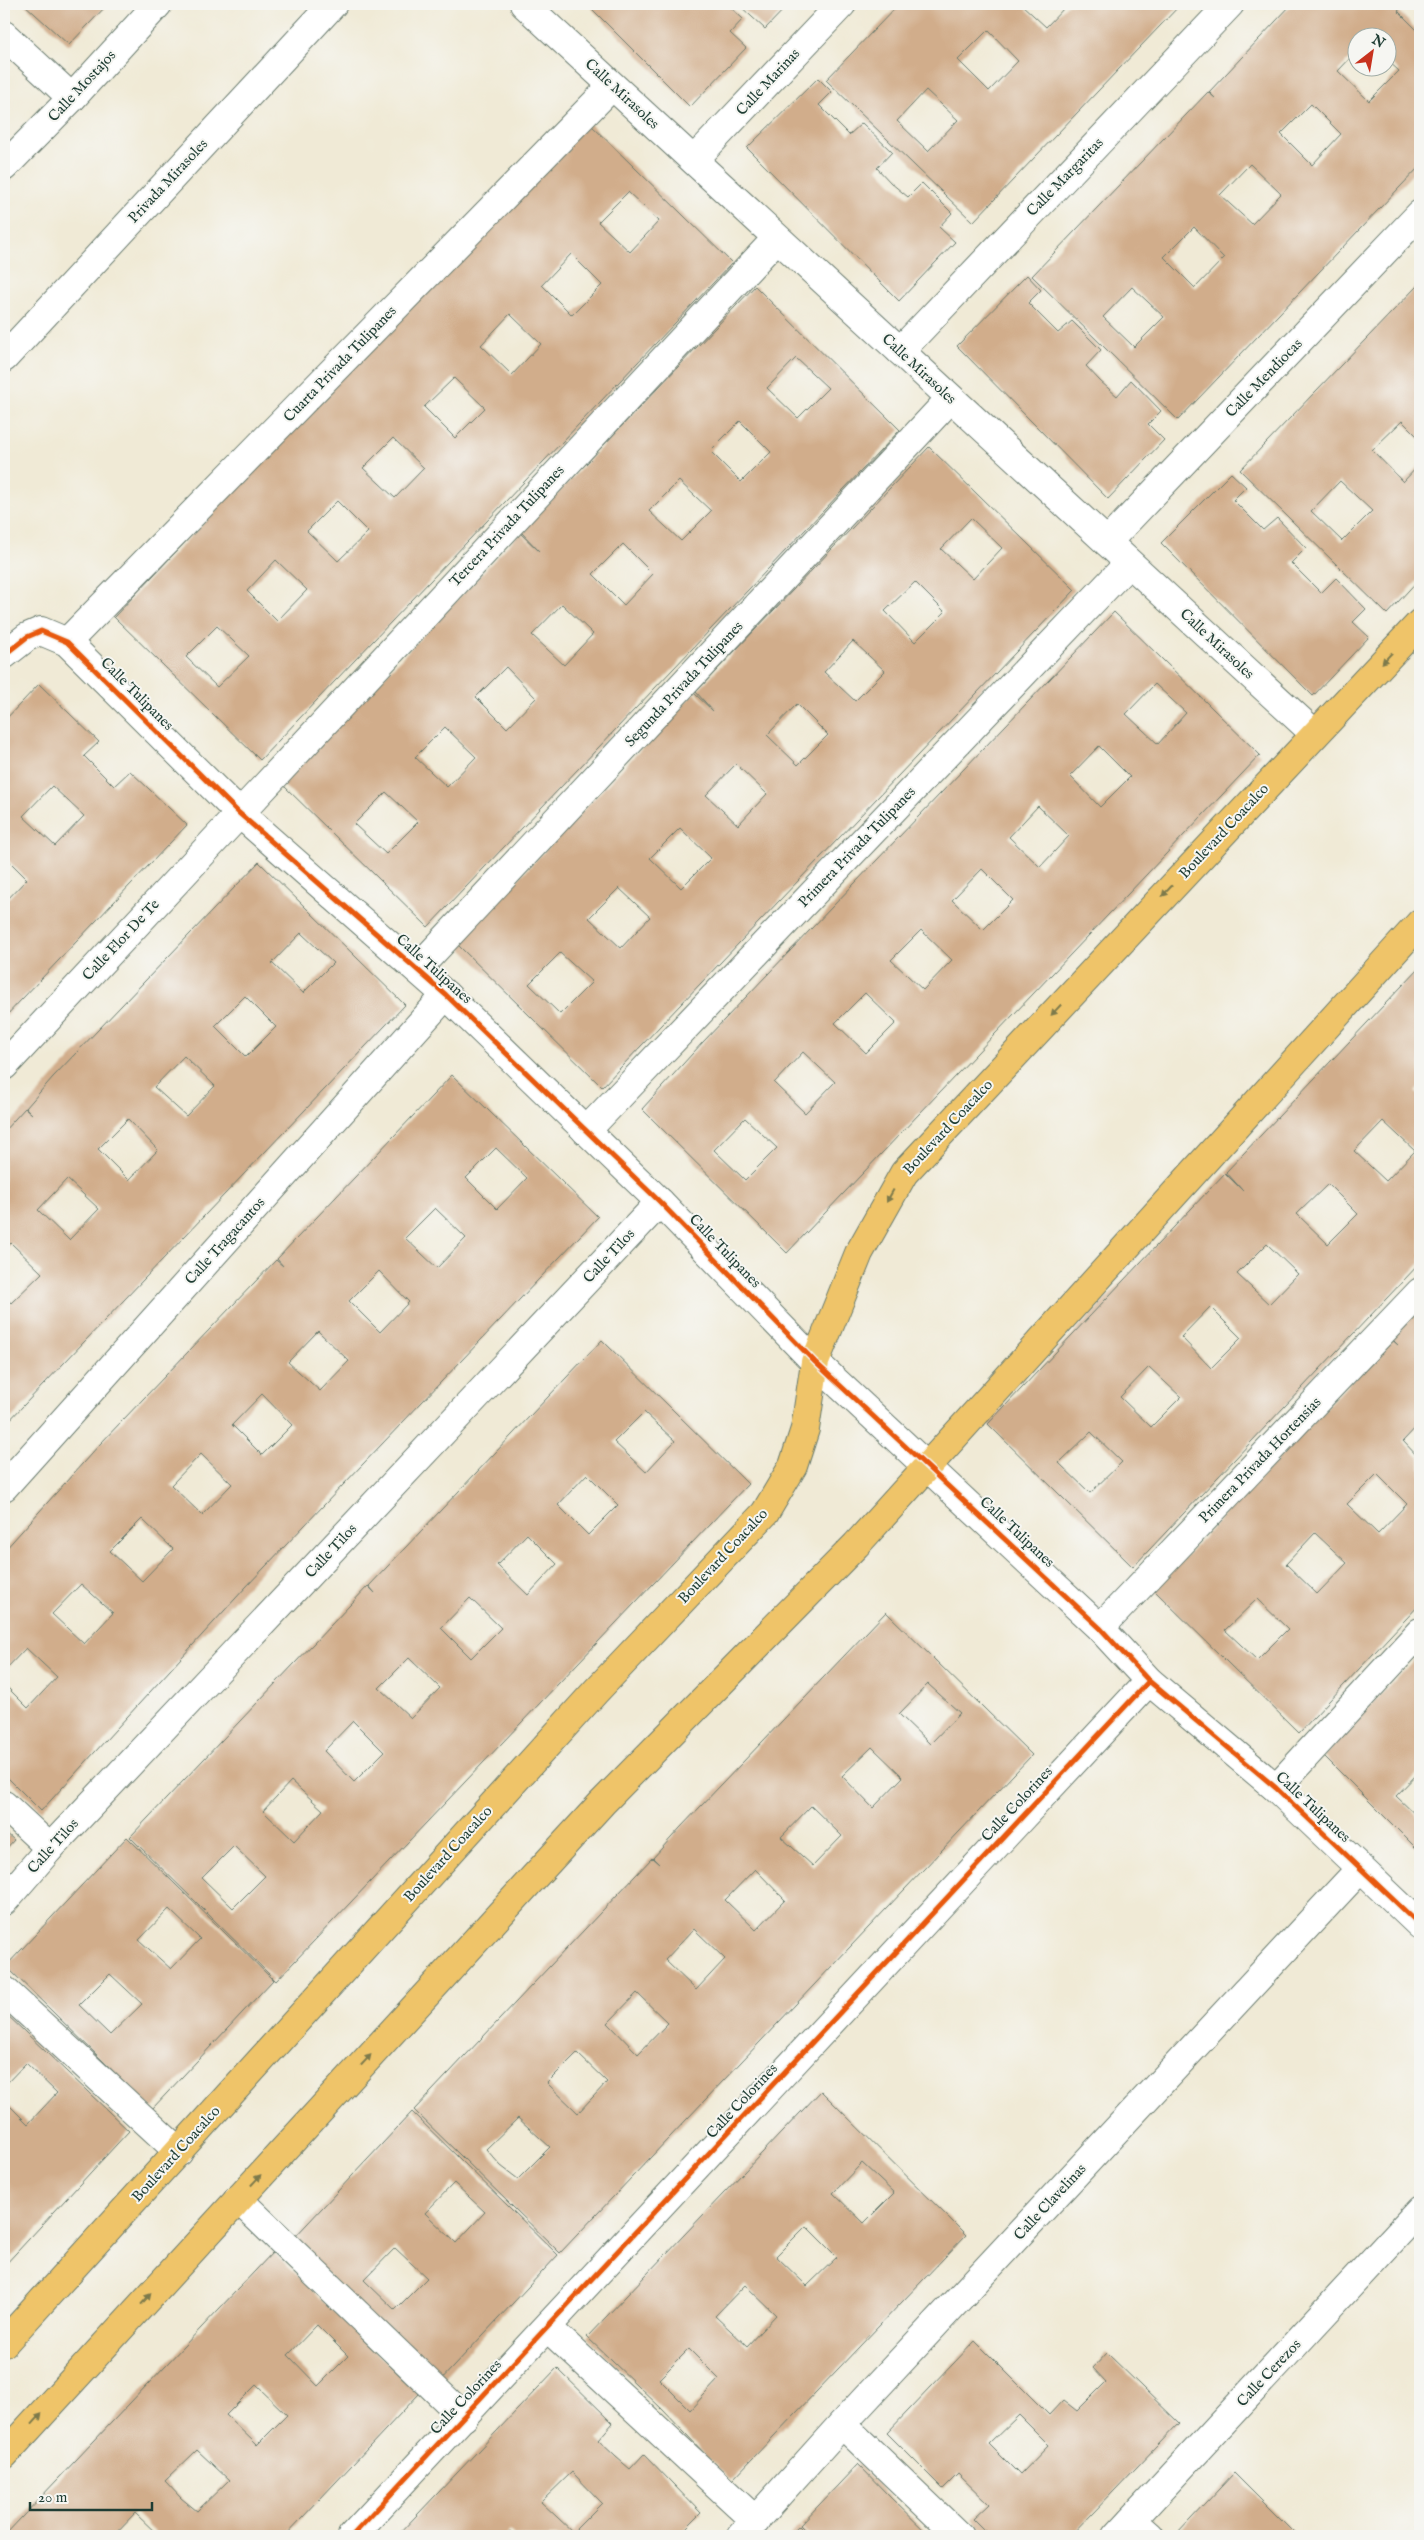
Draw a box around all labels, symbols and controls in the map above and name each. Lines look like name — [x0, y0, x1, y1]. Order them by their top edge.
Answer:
north arrow — [1346, 28, 1396, 78]
text: N — [1367, 30, 1388, 53]
street label: Calle Marinas — [732, 44, 804, 120]
street label: Calle Mostajos — [44, 46, 120, 126]
street label: Calle Mirasoles — [581, 55, 663, 133]
street label: Calle Margaritas — [1023, 133, 1107, 221]
street label: Privada Mirasoles — [124, 135, 212, 227]
street label: Cuarta Privada Tulipanes — [279, 302, 401, 426]
street label: Calle Mirasoles — [878, 330, 960, 408]
street label: Calle Mendiocas — [1222, 335, 1306, 421]
street label: Tercera Privada Tulipanes — [446, 461, 568, 591]
street label: Calle Mirasoles — [1176, 605, 1258, 683]
street label: Segunda Privada Tulipanes — [621, 617, 747, 751]
one-way arrow — [1381, 652, 1393, 664]
street label: Calle Tulipanes — [96, 653, 178, 735]
street label: Boulevard Coacalco — [1175, 779, 1273, 883]
street label: Primera Privada Tulipanes — [794, 782, 920, 912]
one-way arrow — [1161, 885, 1173, 897]
street label: Calle Flor De Te — [78, 895, 164, 985]
street label: Calle Tulipanes — [392, 930, 476, 1008]
one-way arrow — [1050, 1003, 1062, 1015]
street label: Boulevard Coacalco — [899, 1075, 997, 1179]
one-way arrow — [886, 1189, 895, 1203]
street label: Calle Tragacantos — [181, 1193, 269, 1289]
street label: Calle Tulipanes — [685, 1210, 765, 1292]
street label: Calle Tilos — [579, 1225, 639, 1287]
street label: Primera Privada Hortensias — [1195, 1393, 1325, 1527]
street label: Calle Tulipanes — [976, 1492, 1058, 1572]
street label: Boulevard Coacalco — [674, 1504, 772, 1608]
street label: Calle Tilos — [301, 1520, 361, 1582]
street label: Calle Colorines — [977, 1762, 1057, 1846]
street label: Calle Tulipanes — [1272, 1767, 1354, 1847]
street label: Boulevard Coacalco — [400, 1802, 496, 1906]
street label: Calle Tilos — [23, 1814, 83, 1878]
one-way arrow — [360, 2054, 372, 2066]
street label: Calle Colorines — [702, 2059, 782, 2143]
street label: Boulevard Coacalco — [128, 2102, 224, 2206]
street label: Calle Clavelinas — [1010, 2160, 1090, 2244]
one-way arrow — [250, 2174, 262, 2186]
one-way arrow — [140, 2294, 152, 2306]
street label: Calle Cerezos — [1233, 2335, 1305, 2411]
street label: Calle Colorines — [426, 2355, 506, 2439]
one-way arrow — [31, 2414, 43, 2426]
scale bar — [30, 2480, 152, 2512]
text: 20 m — [38, 2488, 68, 2507]

